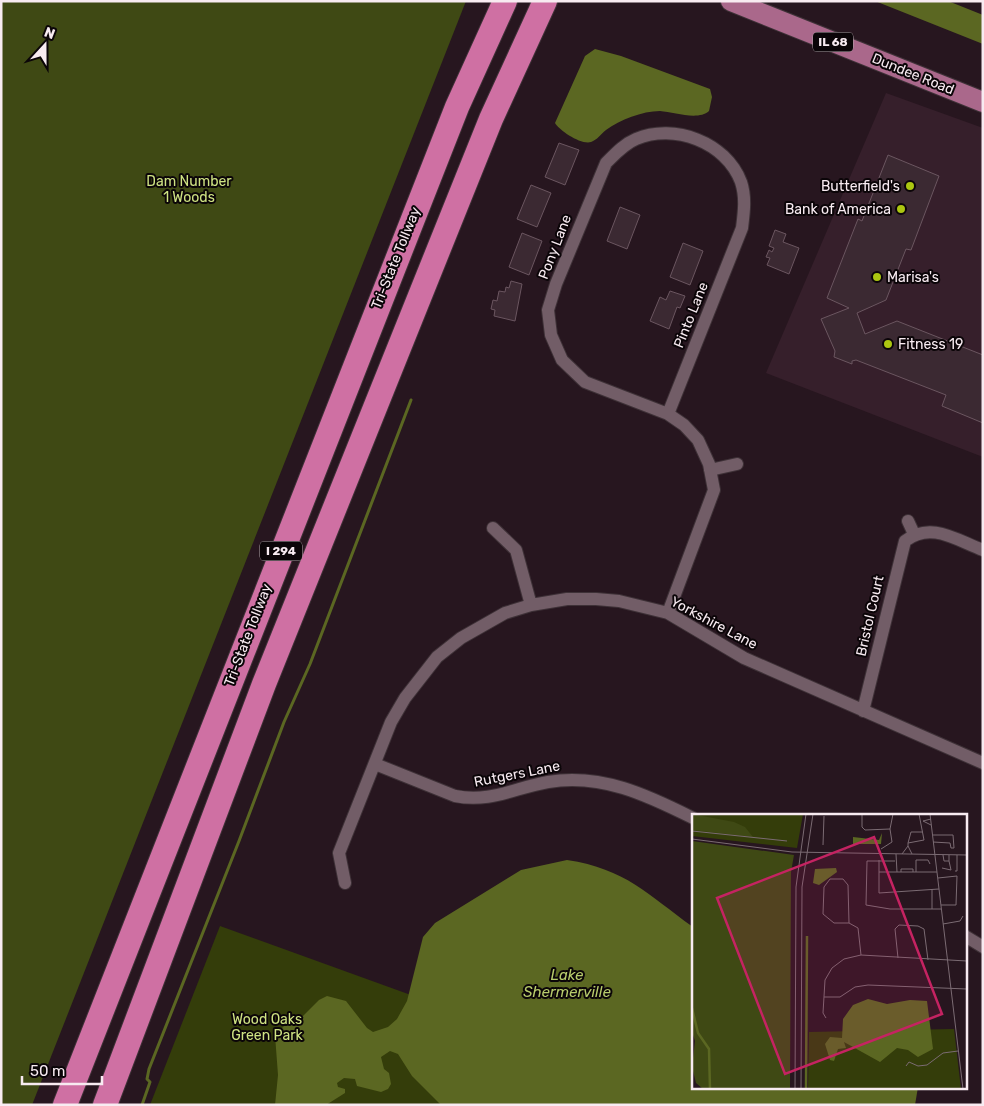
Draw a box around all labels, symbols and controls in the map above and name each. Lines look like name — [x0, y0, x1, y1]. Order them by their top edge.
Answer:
north arrow — [20, 20, 70, 70]
text: N — [42, 24, 57, 43]
road number: IL 68 — [813, 32, 853, 52]
street label: Dundee Road — [869, 50, 957, 98]
park label: Dam Number 1 Woods — [146, 173, 232, 206]
place label: Butterfield's — [821, 178, 900, 195]
marker: Butterfield's — [904, 180, 916, 192]
place label: Bank of America — [785, 201, 891, 218]
marker: Bank of America — [895, 203, 907, 215]
street label: Tri-State Tollway — [368, 204, 424, 311]
street label: Pony Lane — [535, 212, 575, 282]
place label: Marisa's — [887, 269, 939, 286]
marker: Marisa's — [871, 271, 883, 283]
street label: Pinto Lane — [670, 279, 712, 350]
place label: Fitness 19 — [898, 336, 963, 353]
marker: Fitness 19 — [882, 338, 894, 350]
road number: I 294 — [260, 542, 302, 560]
street label: Bristol Court — [852, 574, 888, 658]
street label: Tri-State Tollway — [221, 581, 275, 689]
street label: Yorkshire Lane — [668, 593, 760, 653]
street label: Rutgers Lane — [473, 757, 562, 791]
inset map — [692, 814, 966, 1088]
water label: Lake Shermerville — [523, 966, 611, 1001]
park label: Wood Oaks Green Park — [231, 1011, 303, 1044]
scale bar — [22, 1054, 102, 1086]
text: 50 m — [30, 1062, 65, 1080]

